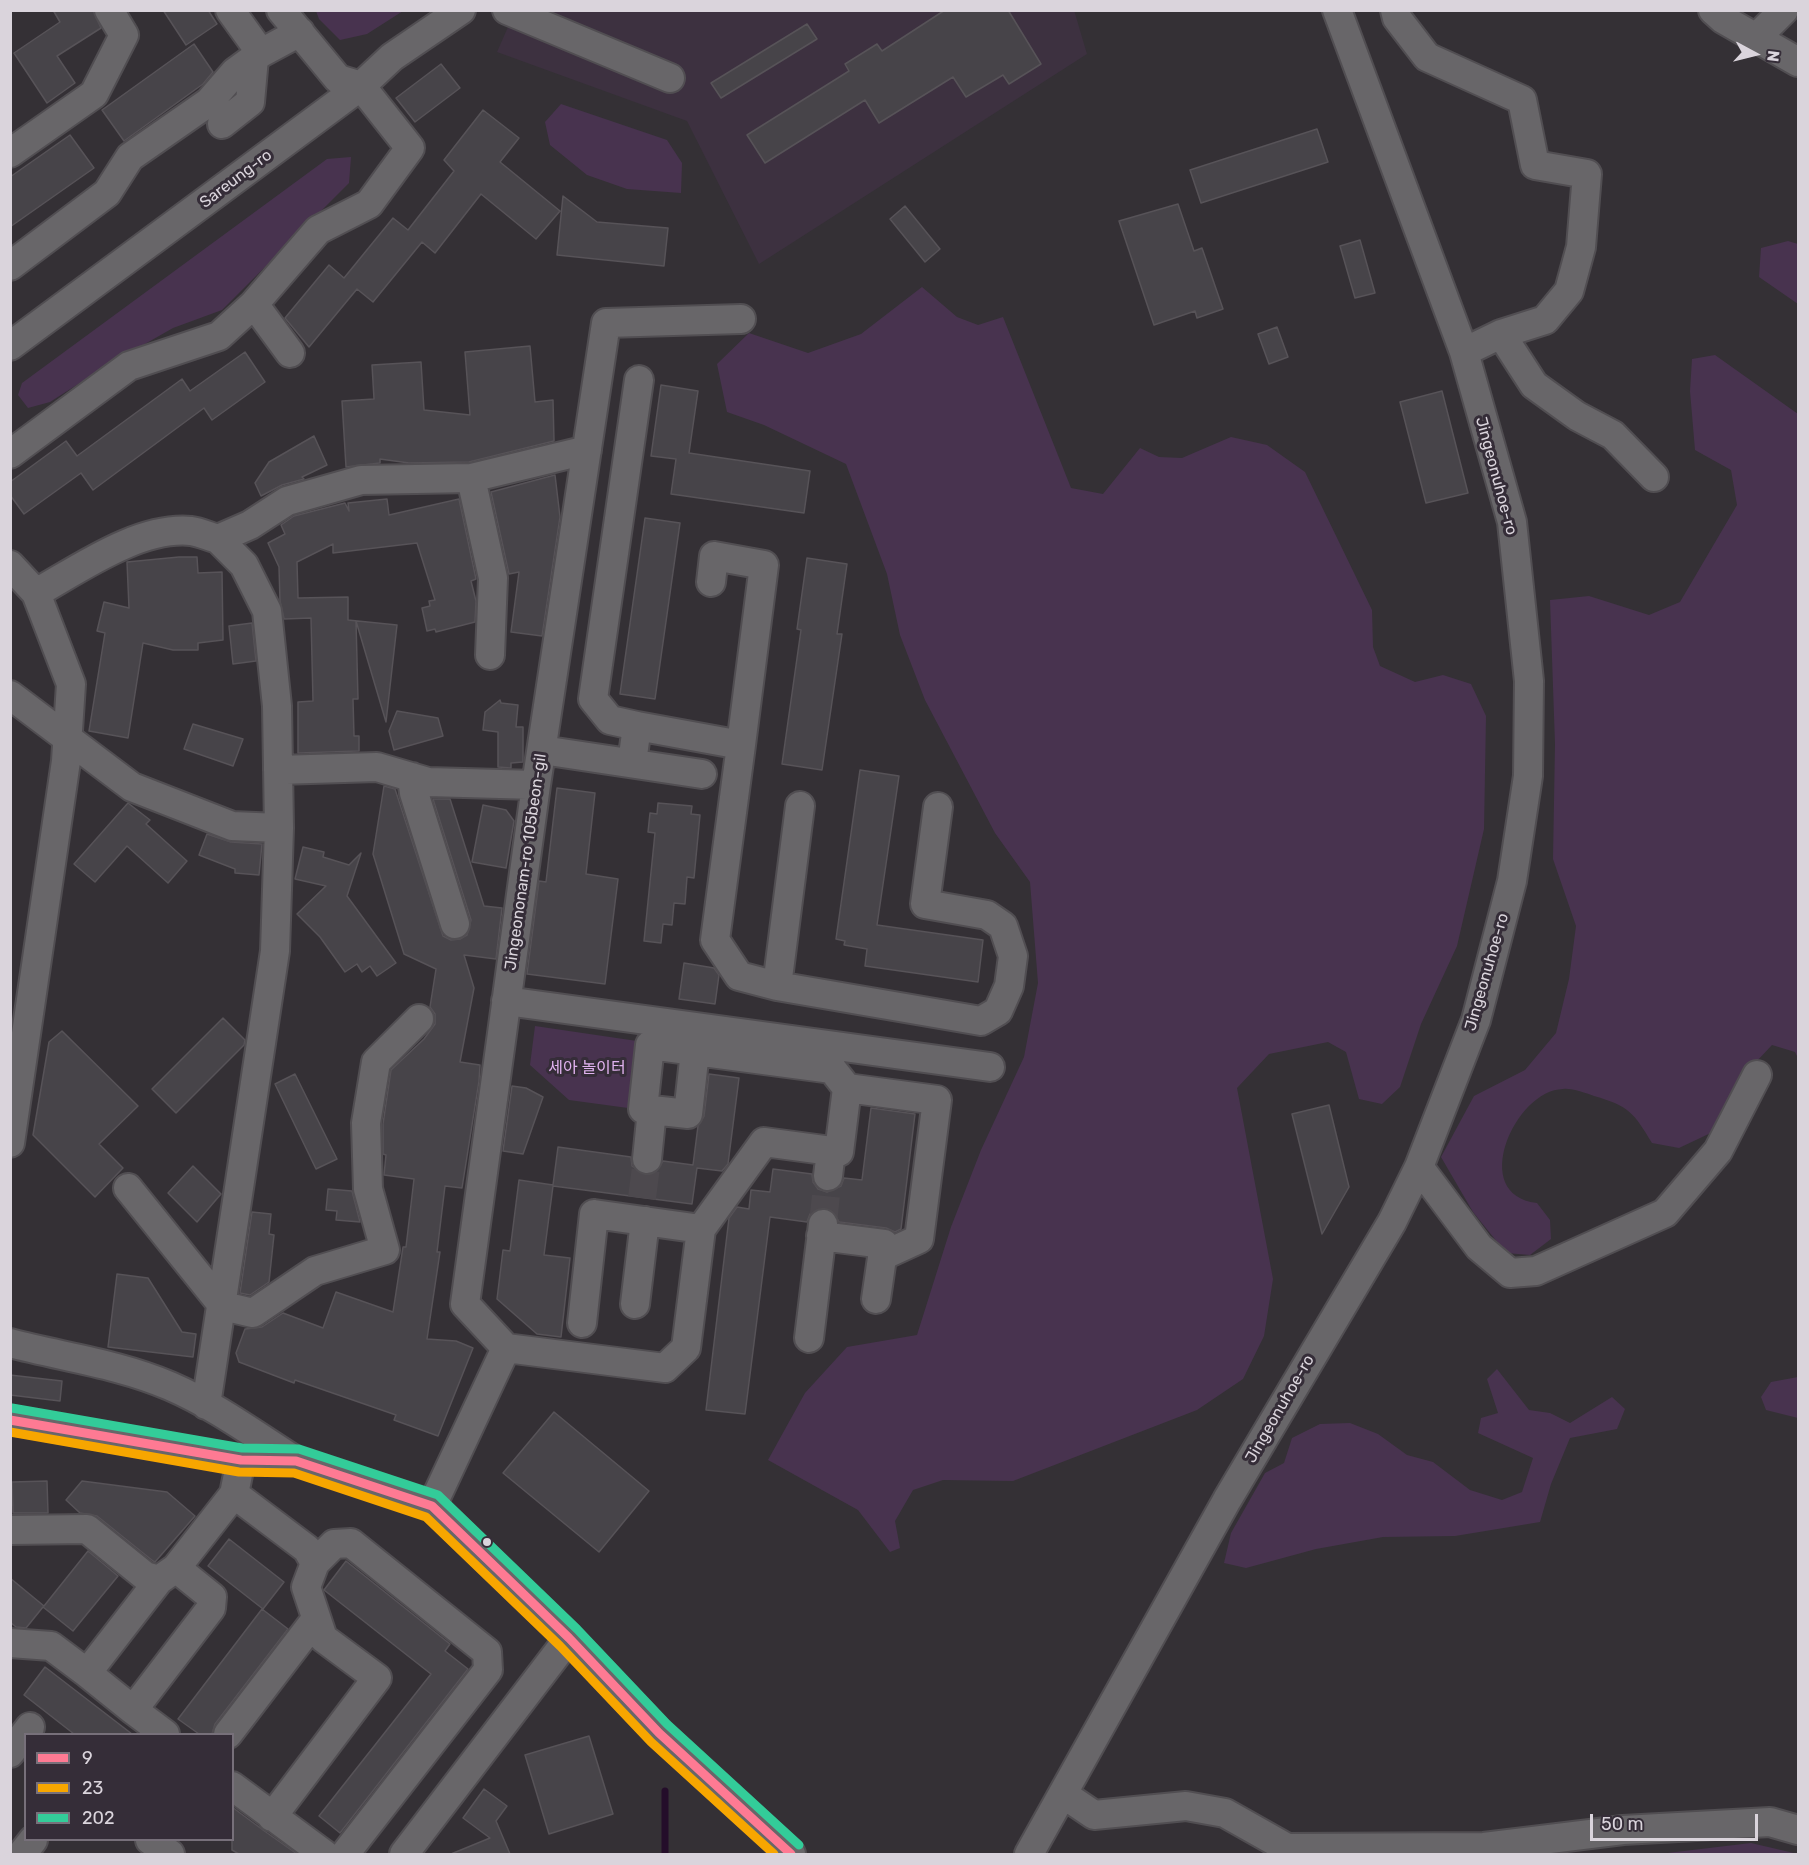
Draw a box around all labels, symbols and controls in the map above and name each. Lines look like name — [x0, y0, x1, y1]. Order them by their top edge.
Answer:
north arrow — [1725, 24, 1785, 84]
text: N — [1763, 49, 1783, 63]
street label: Sareung-ro — [196, 146, 276, 212]
street label: Jingeonuhoe-ro — [1471, 415, 1521, 537]
street label: Jingeononam-ro 105beon-gil — [501, 752, 551, 972]
street label: Jingeonuhoe-ro — [1461, 911, 1513, 1033]
park label: 세아 놀이터 — [548, 1058, 626, 1078]
street label: Jingeonuhoe-ro — [1241, 1352, 1319, 1466]
unlabelled marker — [481, 1536, 493, 1548]
legend — [24, 1733, 234, 1841]
text: 9 — [82, 1747, 93, 1769]
text: 23 — [82, 1777, 103, 1799]
scale bar — [1593, 1802, 1761, 1840]
text: 202 — [82, 1807, 115, 1829]
text: 50 m — [1601, 1813, 1644, 1835]

